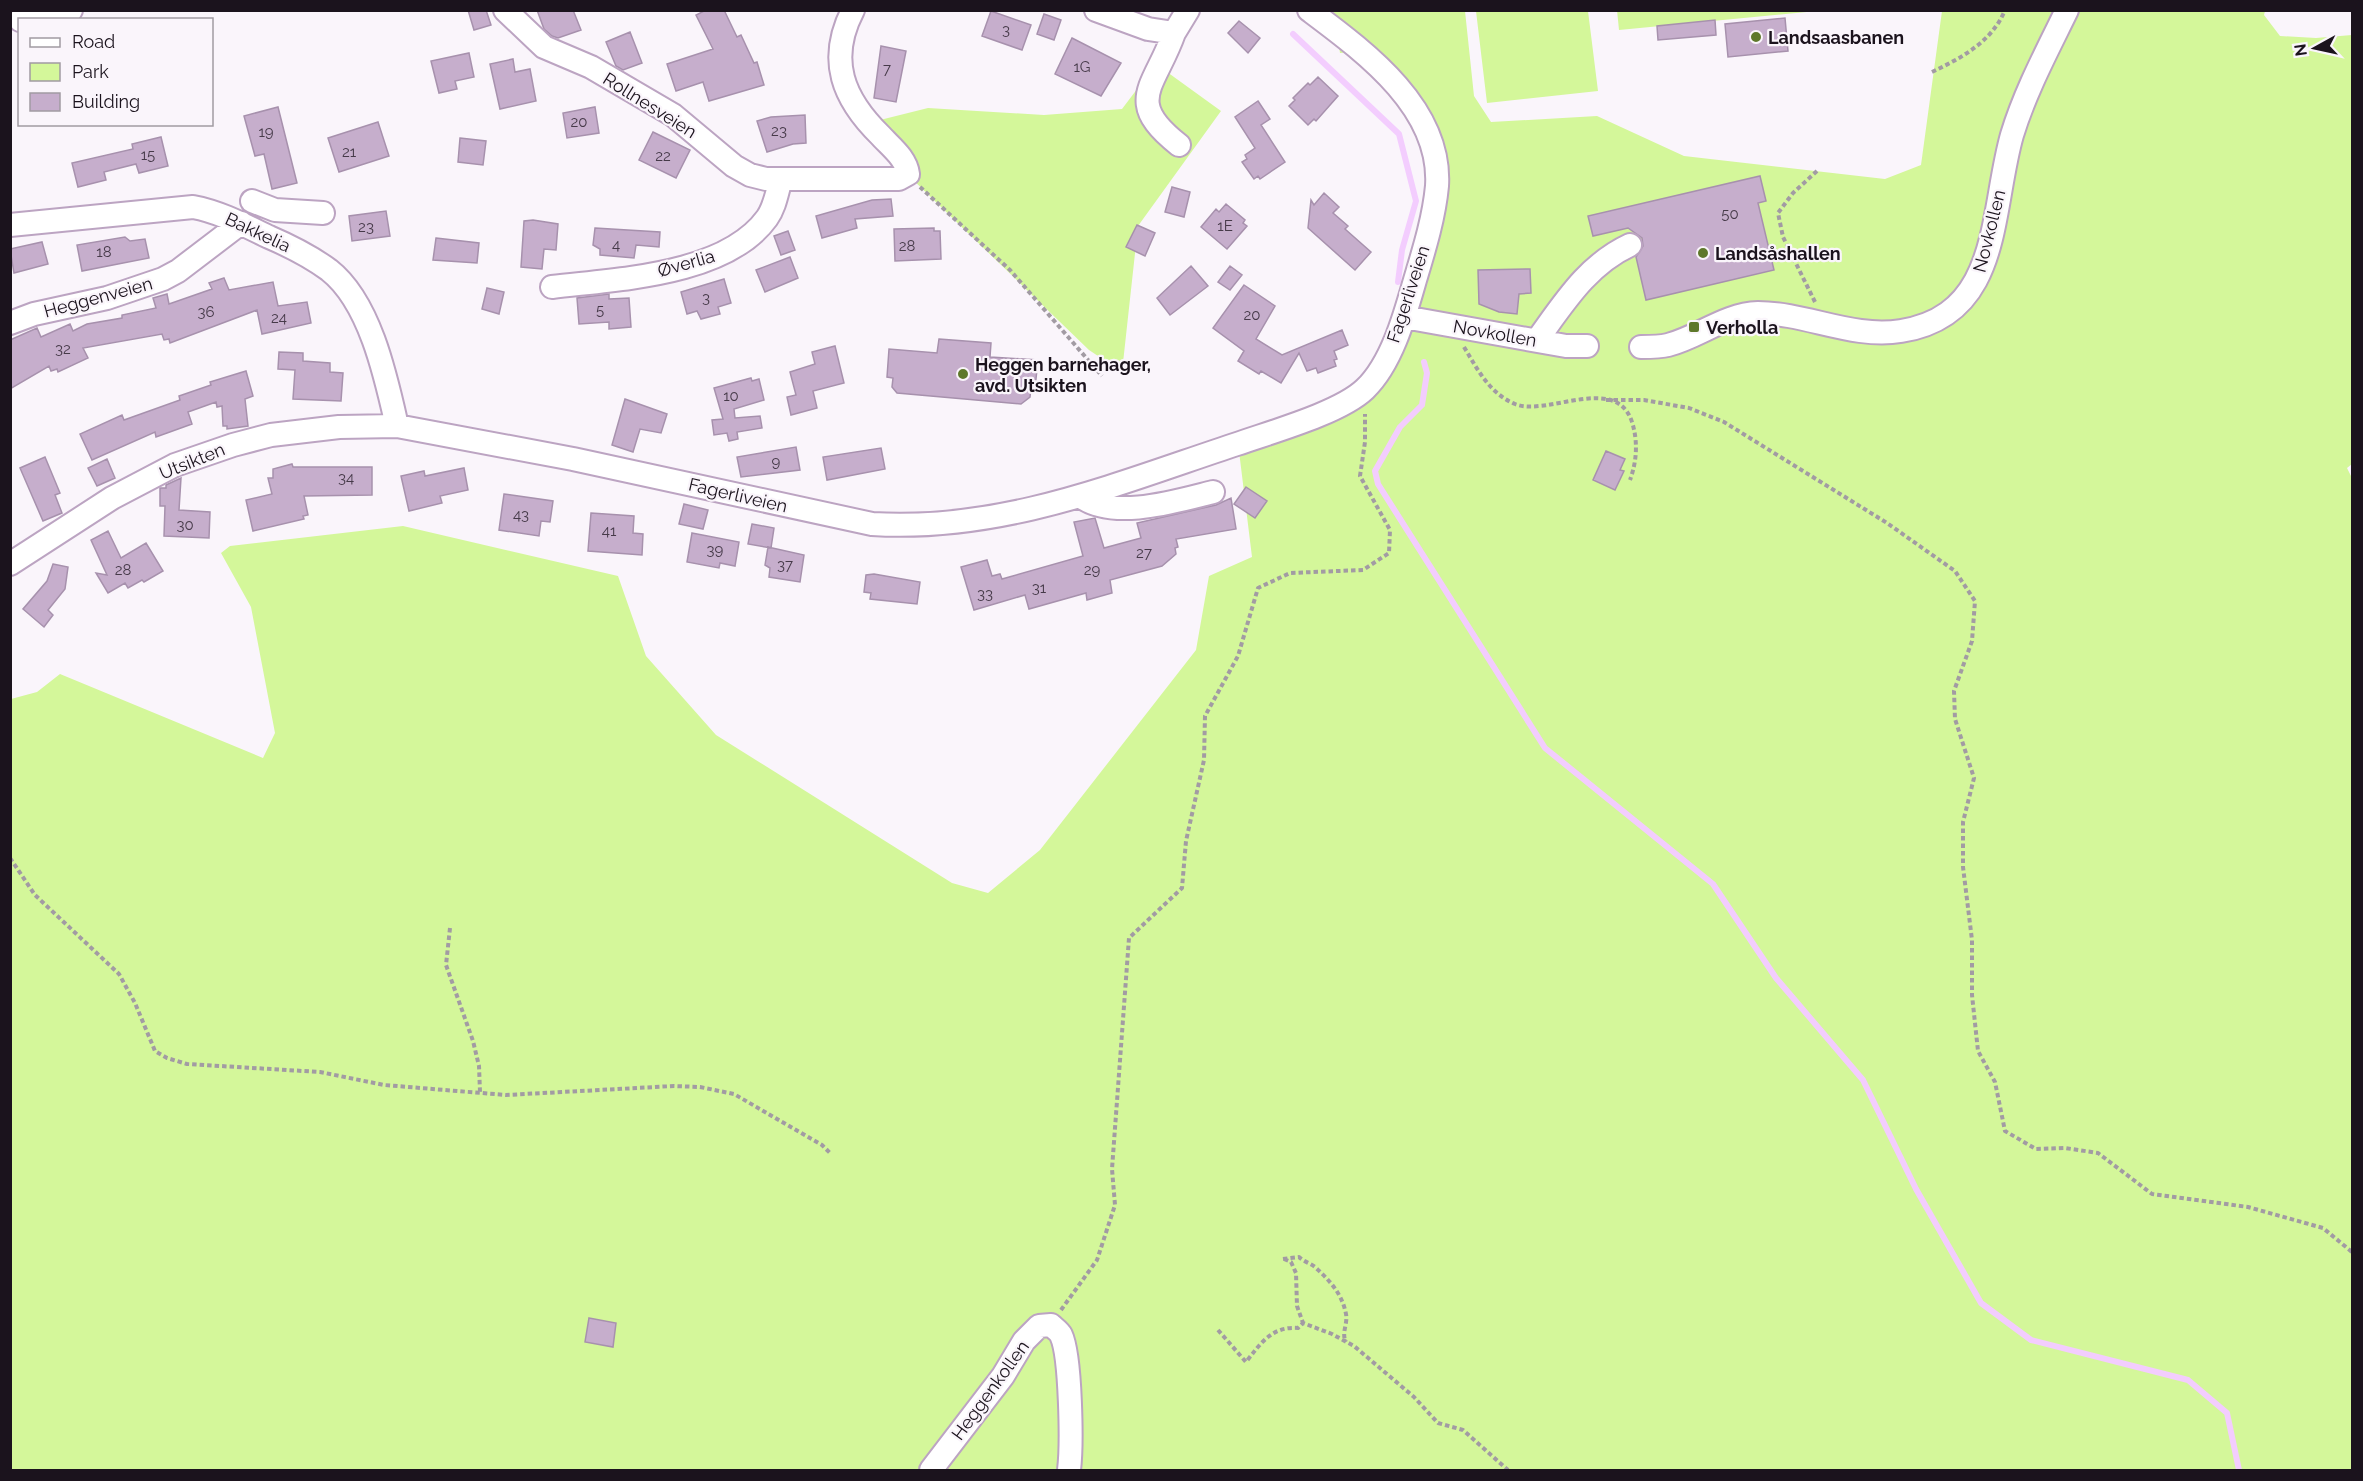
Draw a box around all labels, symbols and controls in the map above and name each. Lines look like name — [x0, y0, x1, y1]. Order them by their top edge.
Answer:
legend — [18, 18, 213, 126]
north arrow — [2285, 18, 2345, 78]
house number: 3 — [1002, 21, 1010, 39]
place label: Landsaasbanen — [1768, 27, 1904, 48]
marker: Landsaasbanen — [1749, 30, 1763, 44]
text: Road — [72, 31, 115, 52]
text: N — [2290, 43, 2311, 57]
house number: 1G — [1073, 58, 1091, 76]
house number: 7 — [883, 60, 891, 78]
text: Park — [72, 61, 109, 82]
street label: Rollnesveien — [599, 68, 701, 142]
text: Building — [72, 91, 140, 112]
house number: 20 — [571, 113, 588, 131]
house number: 23 — [771, 122, 787, 140]
house number: 19 — [258, 123, 274, 141]
house number: 21 — [342, 143, 357, 161]
house number: 15 — [141, 146, 155, 164]
house number: 22 — [655, 147, 671, 165]
street label: Novkollen — [1969, 188, 2009, 274]
house number: 50 — [1721, 205, 1739, 223]
street label: Bakkelia — [222, 208, 294, 256]
house number: 1E — [1217, 217, 1233, 235]
house number: 23 — [358, 218, 374, 236]
house number: 4 — [612, 236, 620, 254]
house number: 28 — [899, 237, 915, 255]
house number: 18 — [96, 243, 112, 261]
street label: Fagerliveien — [1382, 243, 1434, 345]
place label: Landsåshallen — [1715, 243, 1841, 264]
street label: Øverlia — [655, 245, 717, 281]
marker: Landsåshallen — [1696, 246, 1710, 260]
street label: Heggenveien — [41, 272, 155, 322]
house number: 3 — [702, 289, 710, 307]
house number: 5 — [596, 301, 604, 319]
house number: 36 — [197, 303, 215, 321]
house number: 20 — [1244, 306, 1261, 324]
house number: 24 — [271, 309, 287, 327]
street label: Novkollen — [1452, 315, 1538, 351]
place label: Verholla — [1706, 317, 1778, 338]
marker: Verholla — [1687, 320, 1701, 334]
house number: 32 — [55, 340, 71, 358]
place label: Heggen barnehager, avd. Utsikten — [975, 354, 1151, 396]
marker: Heggen barnehager, avd. Utsikten — [956, 367, 970, 381]
house number: 10 — [723, 387, 739, 405]
street label: Utsikten — [156, 438, 228, 484]
house number: 9 — [772, 453, 781, 471]
house number: 34 — [338, 469, 354, 487]
street label: Fagerliveien — [686, 473, 790, 517]
house number: 43 — [513, 506, 529, 524]
house number: 30 — [176, 516, 194, 534]
house number: 41 — [602, 522, 617, 540]
house number: 39 — [707, 541, 724, 559]
house number: 27 — [1136, 544, 1152, 562]
house number: 37 — [777, 556, 793, 574]
house number: 28 — [115, 561, 131, 579]
house number: 29 — [1084, 561, 1101, 579]
house number: 31 — [1032, 579, 1047, 597]
house number: 33 — [977, 585, 993, 603]
street label: Heggenkollen — [947, 1336, 1033, 1444]

